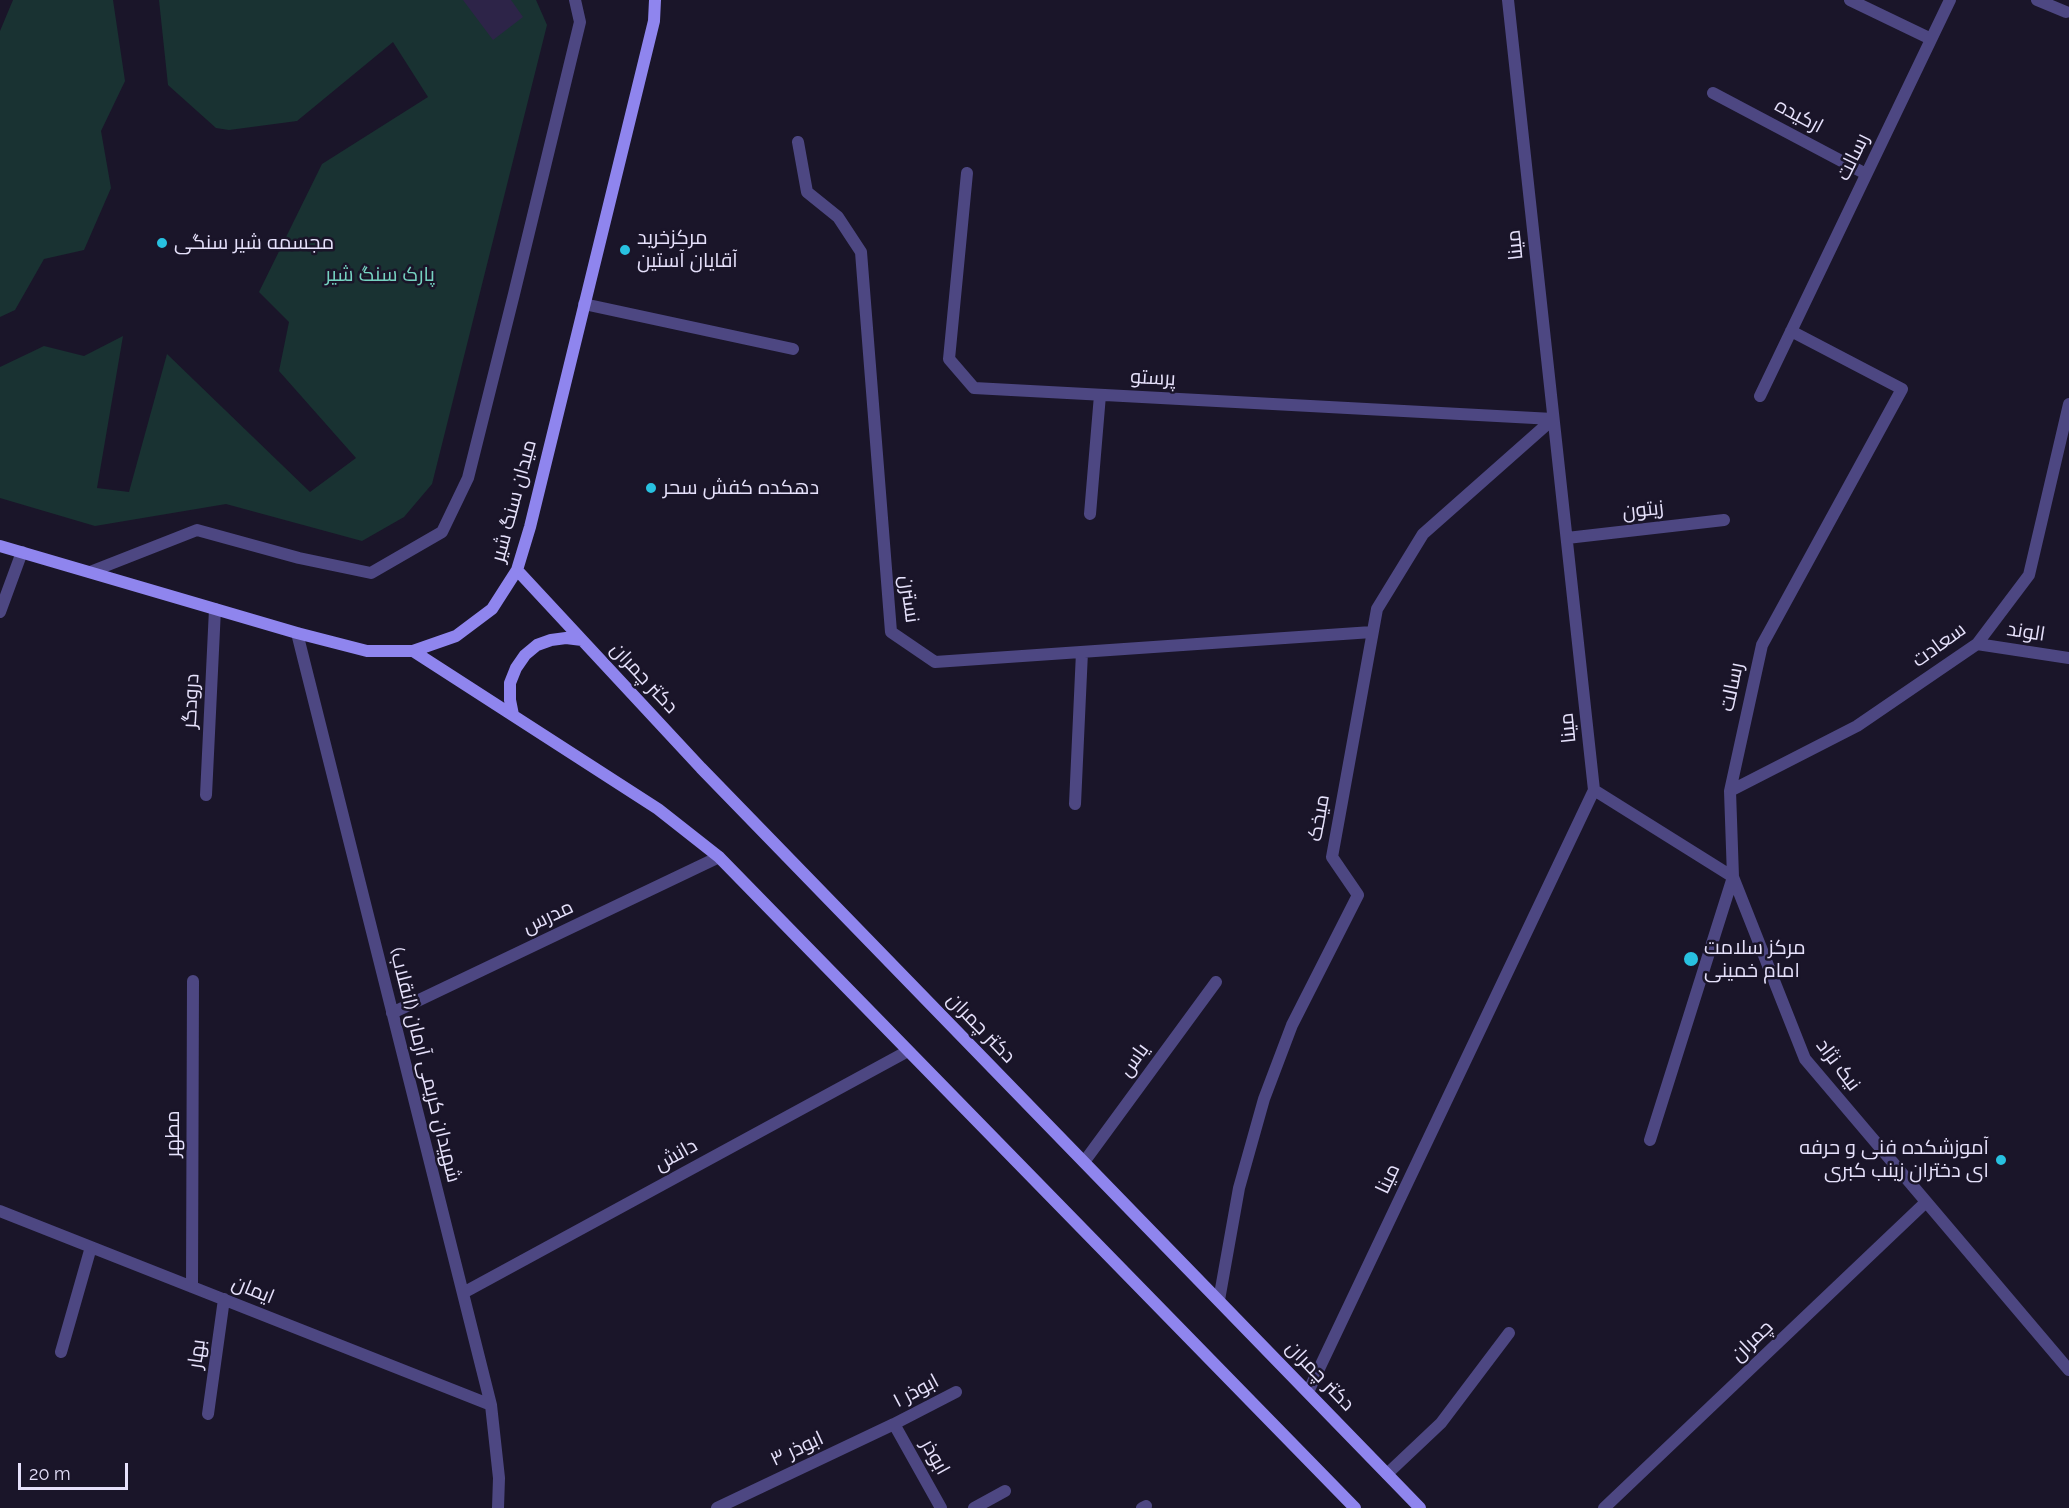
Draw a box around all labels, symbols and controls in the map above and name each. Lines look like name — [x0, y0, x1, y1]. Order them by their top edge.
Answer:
street label: ارکیده — [1771, 93, 1827, 139]
street label: رسالت — [1831, 129, 1875, 185]
place label: مرکزخرید آقایان آستین — [637, 226, 738, 273]
street label: مینا — [1501, 229, 1529, 261]
place label: مجسمه شیر سنگی — [174, 231, 334, 255]
marker: مجسمه شیر سنگی — [155, 236, 169, 250]
marker: مرکزخرید آقایان آستین — [618, 243, 632, 257]
park label: پارک سنگ شیر — [325, 263, 435, 287]
street label: پرستو — [1130, 365, 1176, 391]
street label: میدان سنگ شیر — [486, 437, 542, 565]
place label: دهکده کفش سحر — [663, 476, 819, 500]
marker: دهکده کفش سحر — [644, 481, 658, 495]
street label: زیتون — [1621, 496, 1665, 524]
street label: نسترن — [894, 574, 924, 624]
street label: سعادت — [1907, 617, 1971, 673]
street label: الوند — [2005, 617, 2047, 647]
street label: دکتر چمران — [605, 637, 683, 719]
street label: رسالت — [1715, 660, 1749, 714]
street label: درودگر — [178, 673, 204, 729]
street label: مینا — [1554, 712, 1582, 744]
street label: میخک — [1303, 793, 1335, 843]
street label: مدرس — [519, 895, 577, 939]
place label: مرکز سلامت امام خمینی — [1704, 936, 1806, 983]
street label: شهیدان کریمی آرمان (انقلاب) — [384, 945, 466, 1185]
marker: مرکز سلامت امام خمینی — [1682, 950, 1700, 968]
street label: دکتر چمران — [942, 988, 1020, 1068]
street label: نیک نژاد — [1811, 1034, 1865, 1096]
street label: یاس — [1114, 1039, 1154, 1081]
street label: مطهر — [161, 1110, 185, 1158]
street label: دانش — [650, 1134, 702, 1176]
place label: آموزشکده فنی و حرفه ای دختران زینب کبری — [1799, 1136, 1989, 1183]
marker: آموزشکده فنی و حرفه ای دختران زینب کبری — [1994, 1153, 2008, 1167]
street label: مینا — [1371, 1160, 1405, 1198]
street label: ایمان — [228, 1271, 278, 1309]
street label: چمران — [1726, 1315, 1778, 1367]
street label: دکتر چمران — [1281, 1336, 1359, 1416]
street label: بهار — [183, 1338, 211, 1370]
street label: ابوذر ۱ — [889, 1369, 943, 1413]
street label: ابوذر ۳ — [767, 1426, 827, 1472]
street label: ابوذر — [915, 1435, 955, 1479]
scale bar — [21, 1451, 130, 1489]
text: 20 m — [29, 1463, 71, 1484]

